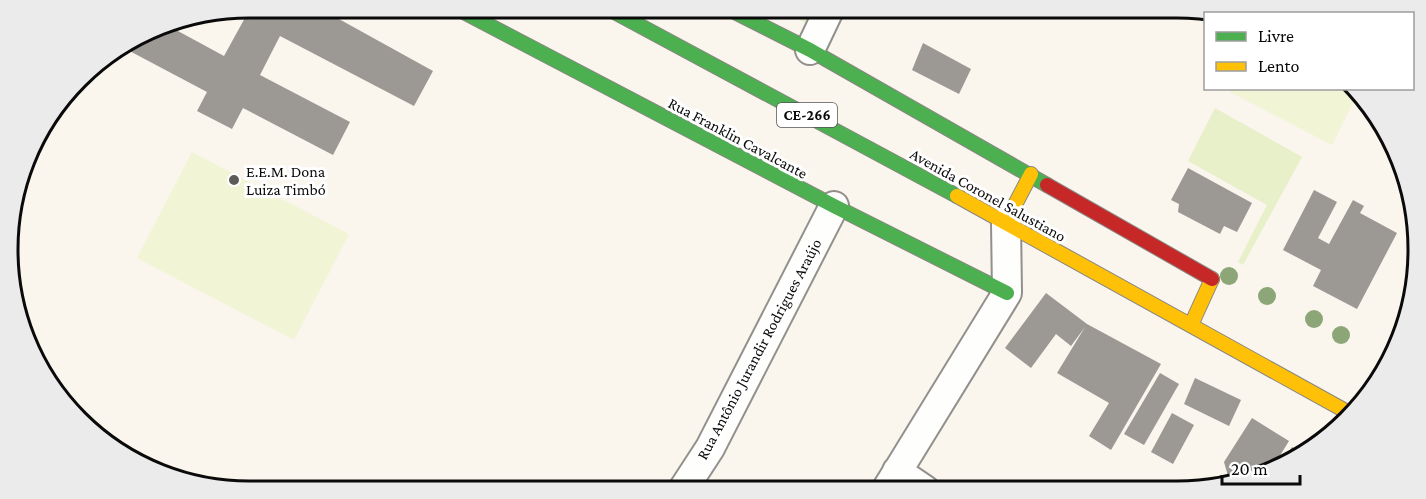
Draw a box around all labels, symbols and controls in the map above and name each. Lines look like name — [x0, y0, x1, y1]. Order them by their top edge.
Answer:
legend — [1204, 12, 1414, 90]
text: Livre — [1258, 26, 1294, 46]
text: Lento — [1258, 56, 1299, 76]
street label: Rua Franklin Cavalcante — [666, 94, 810, 182]
road number: CE-266 — [777, 103, 837, 127]
street label: Avenida Coronel Salustiano — [907, 145, 1069, 245]
place label: E.E.M. Dona Luiza Timbó — [246, 163, 326, 198]
marker: E.E.M. Dona Luiza Timbó — [227, 173, 241, 187]
street label: Rua Antônio Jurandir Rodrigues Araújo — [693, 236, 826, 463]
scale bar — [1222, 448, 1300, 486]
text: 20 m — [1231, 459, 1268, 479]

